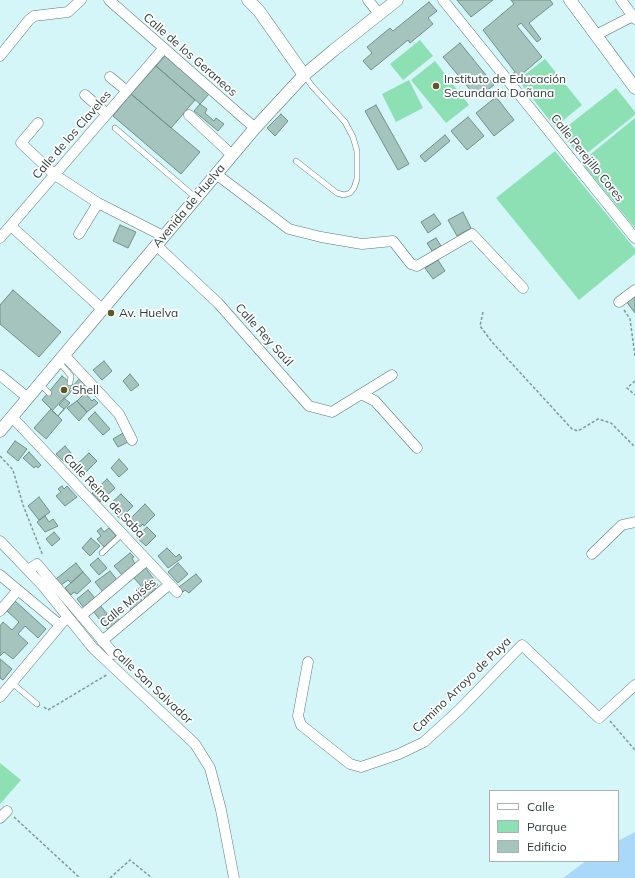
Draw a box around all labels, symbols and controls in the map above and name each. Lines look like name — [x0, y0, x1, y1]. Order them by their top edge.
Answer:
street label: Calle de los Geraneos — [140, 10, 240, 100]
place label: Instituto de Educación Secundaria Doñana — [444, 72, 566, 100]
marker: Instituto de Educación Secundaria Doñana — [431, 81, 441, 91]
street label: Calle de los Claveles — [30, 88, 114, 182]
street label: Calle Perejillo Cores — [547, 111, 627, 205]
street label: Avenida de Huelva — [150, 161, 228, 251]
street label: Calle Rey Saúl — [232, 301, 296, 369]
place label: Av. Huelva — [119, 306, 178, 320]
marker: Av. Huelva — [106, 308, 116, 318]
place label: Shell — [72, 383, 99, 397]
marker: Shell — [59, 385, 69, 395]
street label: Calle Reina de Saba — [60, 451, 148, 541]
street label: Calle Moisés — [97, 575, 159, 631]
street label: Camino Arroyo de Puya — [410, 634, 514, 736]
street label: Calle San Salvador — [109, 645, 195, 727]
legend — [489, 790, 619, 862]
text: Calle — [527, 799, 554, 814]
text: Parque — [527, 819, 567, 834]
text: Edificio — [527, 839, 567, 854]

